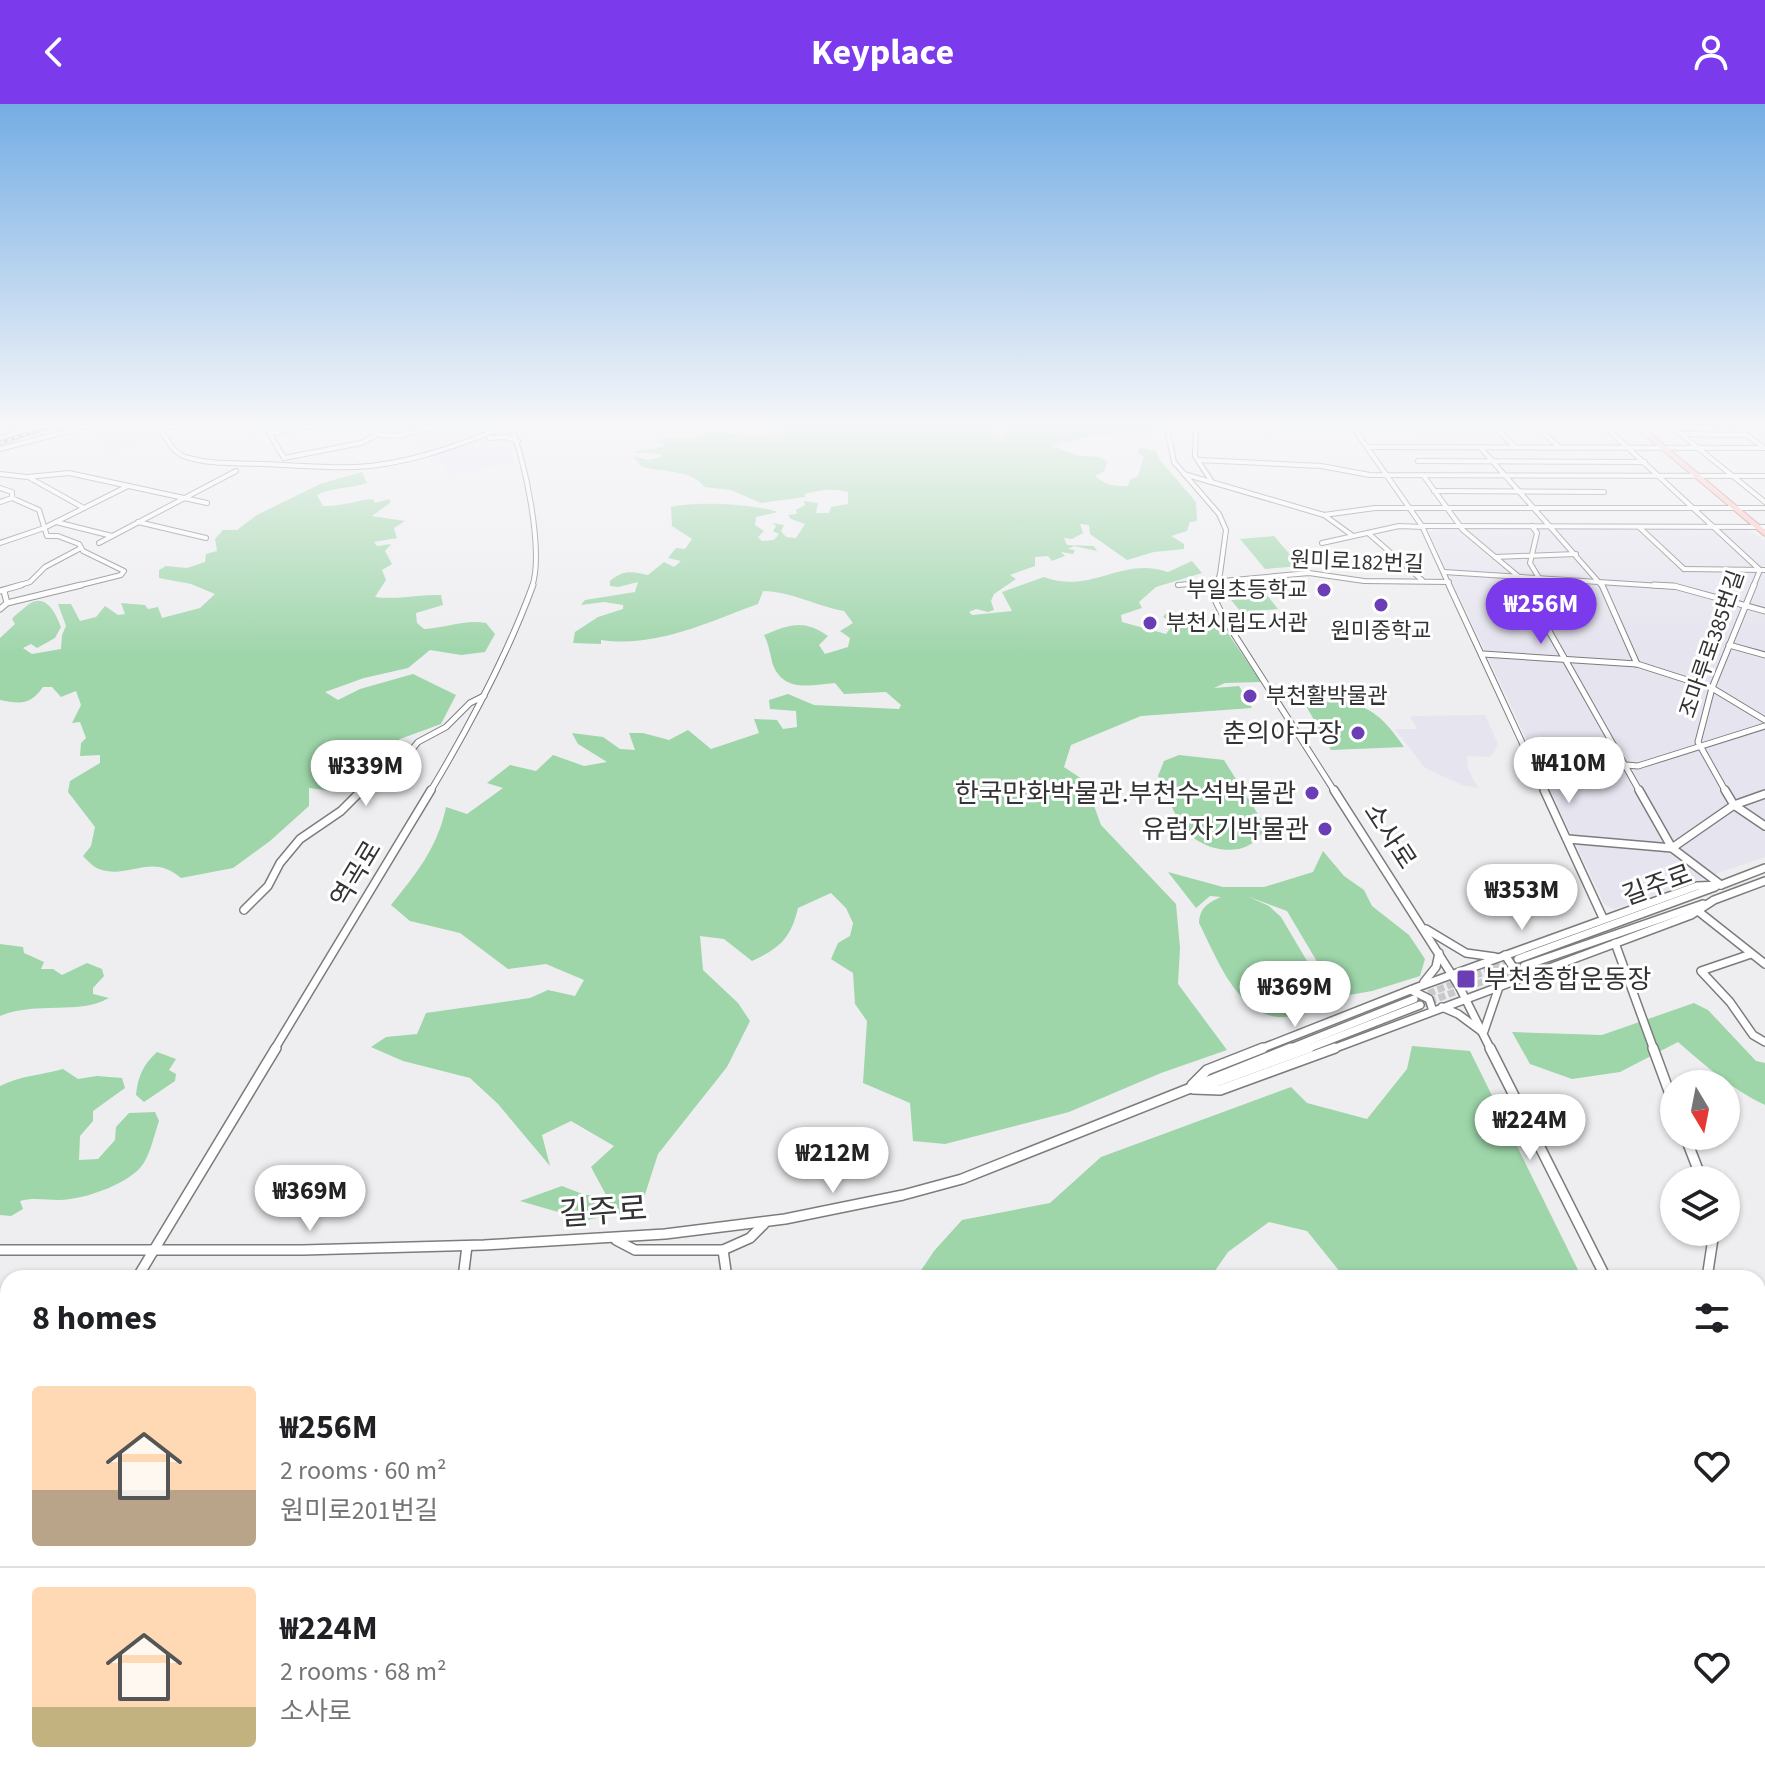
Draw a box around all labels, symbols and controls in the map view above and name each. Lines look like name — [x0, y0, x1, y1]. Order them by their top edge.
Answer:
text: Keyplace — [811, 27, 954, 78]
icon: back — [32, 30, 76, 74]
icon: person — [1689, 30, 1733, 74]
street label: 원미로182번길 — [1289, 544, 1425, 580]
street label: 조마루로385번길 — [1672, 566, 1752, 722]
place label: 부일초등학교 — [1187, 574, 1308, 606]
pin: ₩256M — [1485, 578, 1597, 646]
marker: 부일초등학교 — [1315, 581, 1333, 599]
text: ₩256M — [1504, 585, 1578, 622]
marker: 원미중학교 — [1372, 596, 1390, 614]
place label: 부천시립도서관 — [1166, 607, 1308, 639]
marker: 부천시립도서관 — [1141, 614, 1159, 632]
place label: 원미중학교 — [1330, 615, 1432, 647]
place label: 부천활박물관 — [1266, 680, 1387, 712]
marker: 부천활박물관 — [1241, 687, 1259, 705]
place label: 춘의야구장 — [1222, 715, 1342, 752]
marker: 춘의야구장 — [1349, 724, 1367, 742]
pin: ₩410M — [1513, 737, 1625, 805]
pin: ₩339M — [310, 740, 422, 808]
text: ₩410M — [1532, 744, 1606, 781]
text: ₩339M — [329, 747, 403, 784]
place label: 한국만화박물관.부천수석박물관 — [955, 775, 1296, 812]
marker: 한국만화박물관.부천수석박물관 — [1303, 784, 1321, 802]
street label: 소사로 — [1355, 796, 1425, 876]
place label: 유럽자기박물관 — [1142, 811, 1309, 848]
marker: 유럽자기박물관 — [1316, 820, 1334, 838]
street label: 역곡로 — [322, 834, 390, 914]
street label: 길주로 — [1617, 855, 1697, 915]
pin: ₩353M — [1466, 864, 1578, 932]
text: ₩353M — [1485, 871, 1559, 908]
pin: ₩369M — [1239, 961, 1351, 1029]
place label: 부천종합운동장 — [1484, 961, 1651, 998]
text: ₩369M — [1258, 968, 1332, 1005]
marker: 부천종합운동장 — [1455, 968, 1477, 990]
north arrow — [1660, 1070, 1740, 1150]
map controls — [1660, 1070, 1740, 1246]
pin: ₩224M — [1474, 1094, 1586, 1162]
text: ₩224M — [1493, 1101, 1567, 1138]
pin: ₩212M — [777, 1127, 889, 1195]
text: ₩212M — [796, 1134, 870, 1171]
pin: ₩369M — [254, 1165, 366, 1233]
button: layers — [1660, 1166, 1740, 1246]
text: ₩369M — [273, 1172, 347, 1209]
street label: 길주로 — [557, 1186, 649, 1238]
text: 8 homes — [32, 1294, 157, 1343]
icon: filters — [1690, 1296, 1734, 1340]
text: ₩256M — [280, 1403, 378, 1452]
icon: home — [96, 1418, 192, 1514]
icon: heart — [1690, 1444, 1734, 1488]
text: 2 rooms · 60 m² — [280, 1452, 447, 1489]
text: 원미로201번길 — [280, 1492, 438, 1529]
text: ₩224M — [280, 1604, 378, 1653]
icon: home — [96, 1619, 192, 1715]
icon: heart — [1690, 1645, 1734, 1689]
text: 2 rooms · 68 m² — [280, 1653, 447, 1690]
text: 소사로 — [280, 1693, 352, 1730]

